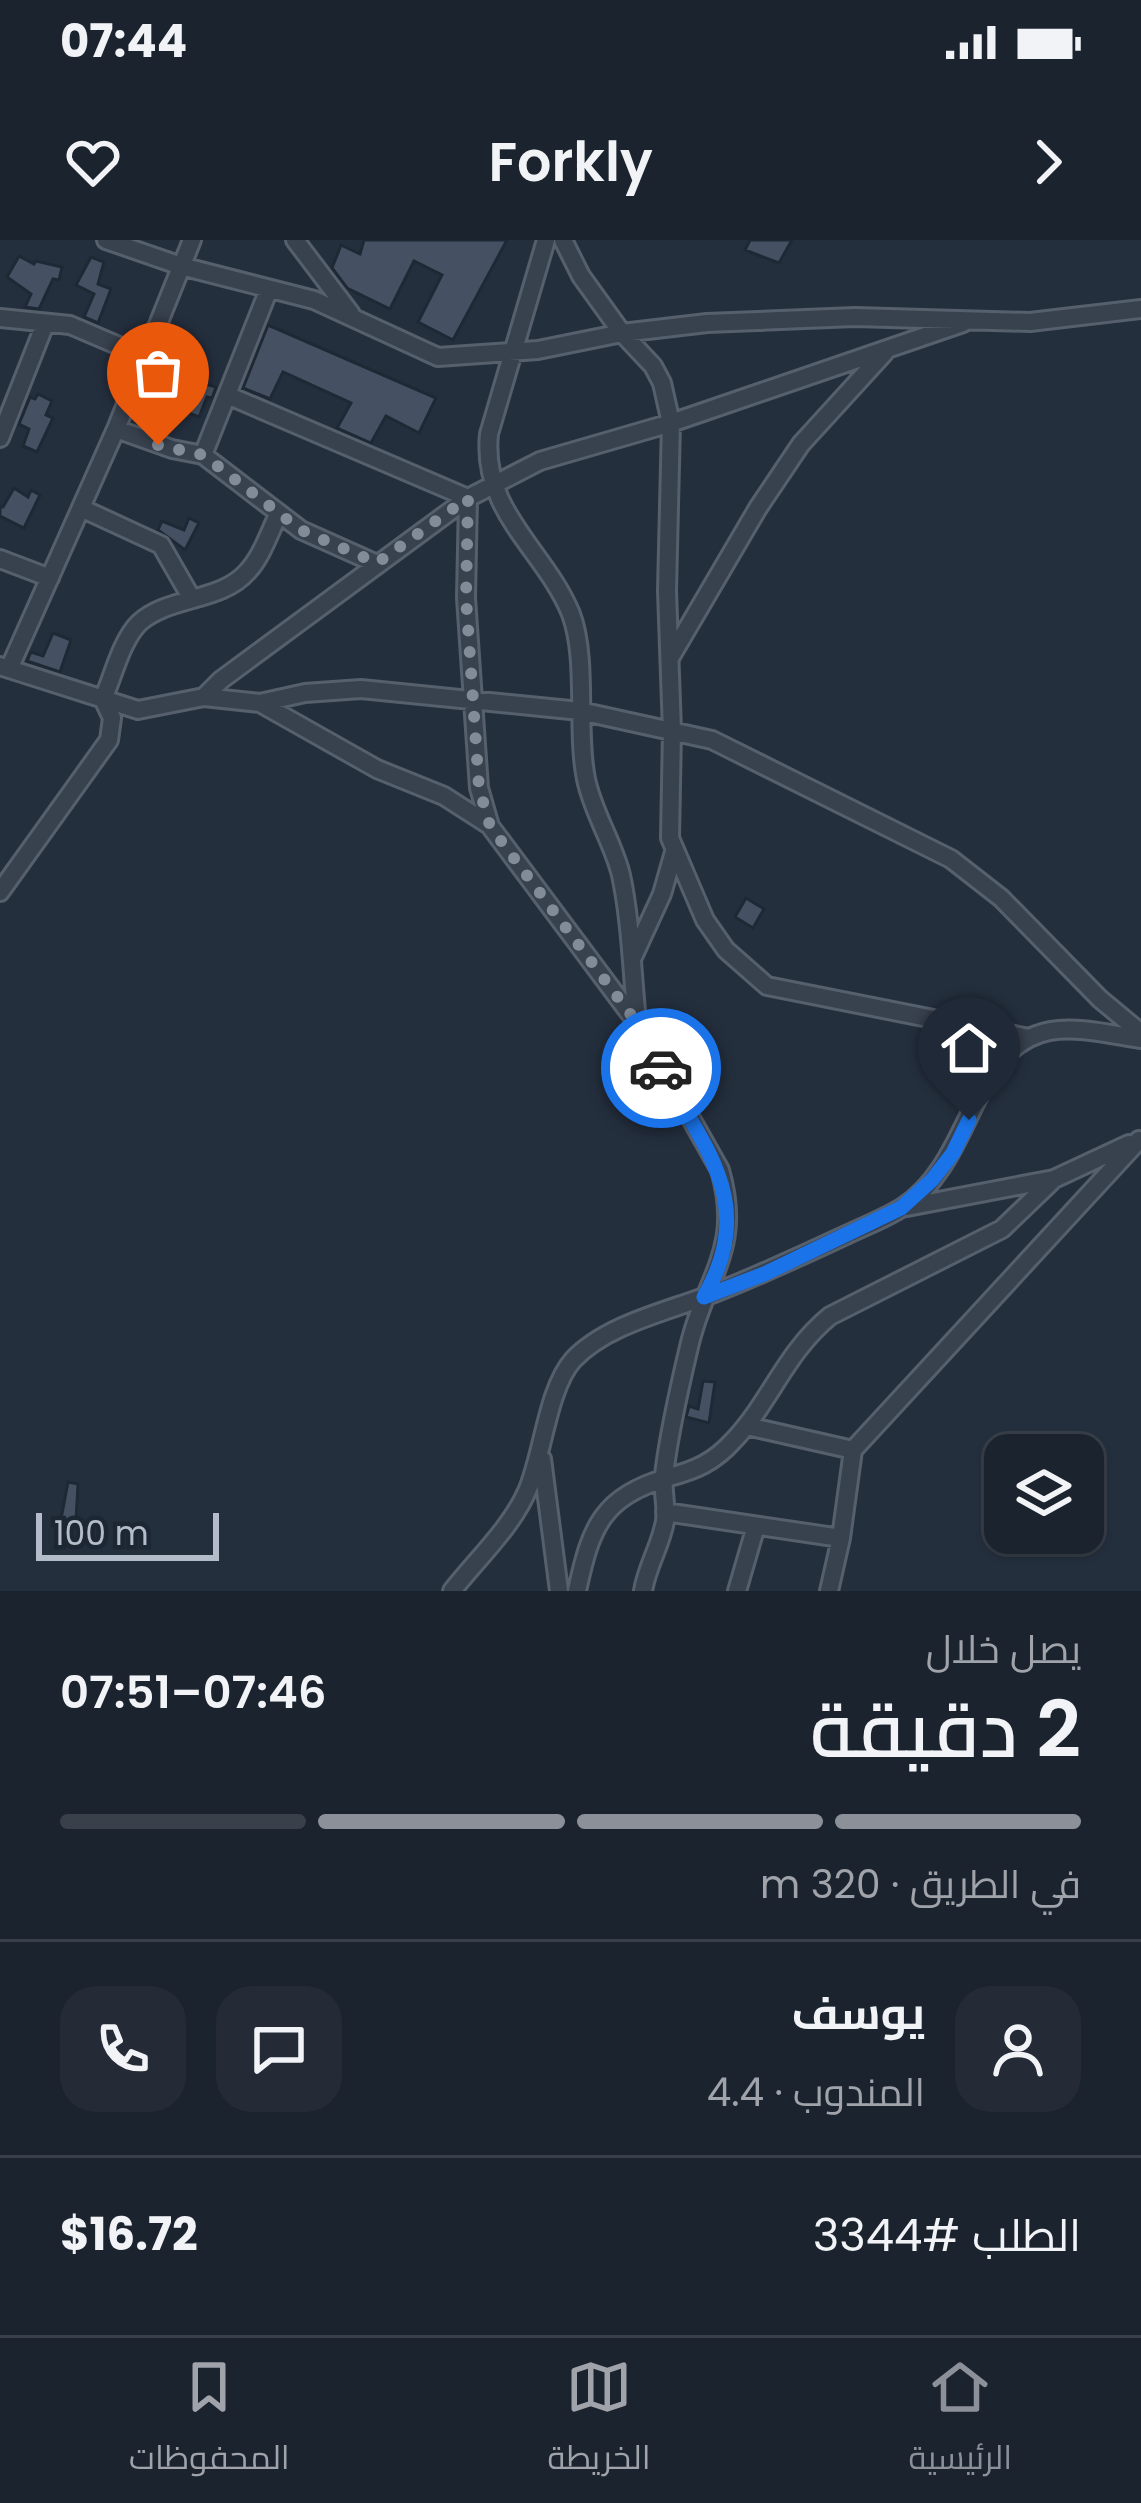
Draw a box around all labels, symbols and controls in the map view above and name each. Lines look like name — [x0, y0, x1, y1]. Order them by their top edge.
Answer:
text: 07:44 — [60, 10, 187, 73]
text: Forkly — [488, 124, 653, 200]
icon: heart — [60, 129, 126, 195]
icon: forward — [1015, 129, 1081, 195]
pin — [107, 322, 209, 445]
icon: bag — [125, 340, 191, 406]
pin — [918, 997, 1020, 1120]
courier — [601, 1008, 721, 1128]
icon: home — [936, 1015, 1002, 1081]
icon: car — [628, 1035, 694, 1101]
map controls — [984, 1434, 1104, 1554]
button: layers — [984, 1434, 1104, 1554]
scale bar — [36, 1507, 219, 1560]
text: 100 m — [54, 1510, 149, 1557]
text: يصل خلال — [926, 1622, 1081, 1677]
text: 07:46–07:51 — [60, 1661, 327, 1724]
text: 2 دقيقة — [810, 1675, 1081, 1784]
text: في الطريق · 320 m — [760, 1857, 1081, 1912]
text: يوسف — [791, 1982, 925, 2045]
button: phone — [60, 1986, 186, 2112]
button: chat — [216, 1986, 342, 2112]
button: person — [955, 1986, 1081, 2112]
text: المندوب · 4.4 — [707, 2065, 925, 2120]
text: $16.72 — [60, 2203, 198, 2266]
text: الطلب #3344 — [813, 2204, 1081, 2267]
tab: المحفوظات — [129, 2354, 290, 2488]
tab: الخريطة — [548, 2354, 651, 2488]
tab: الرئيسية — [909, 2354, 1012, 2488]

